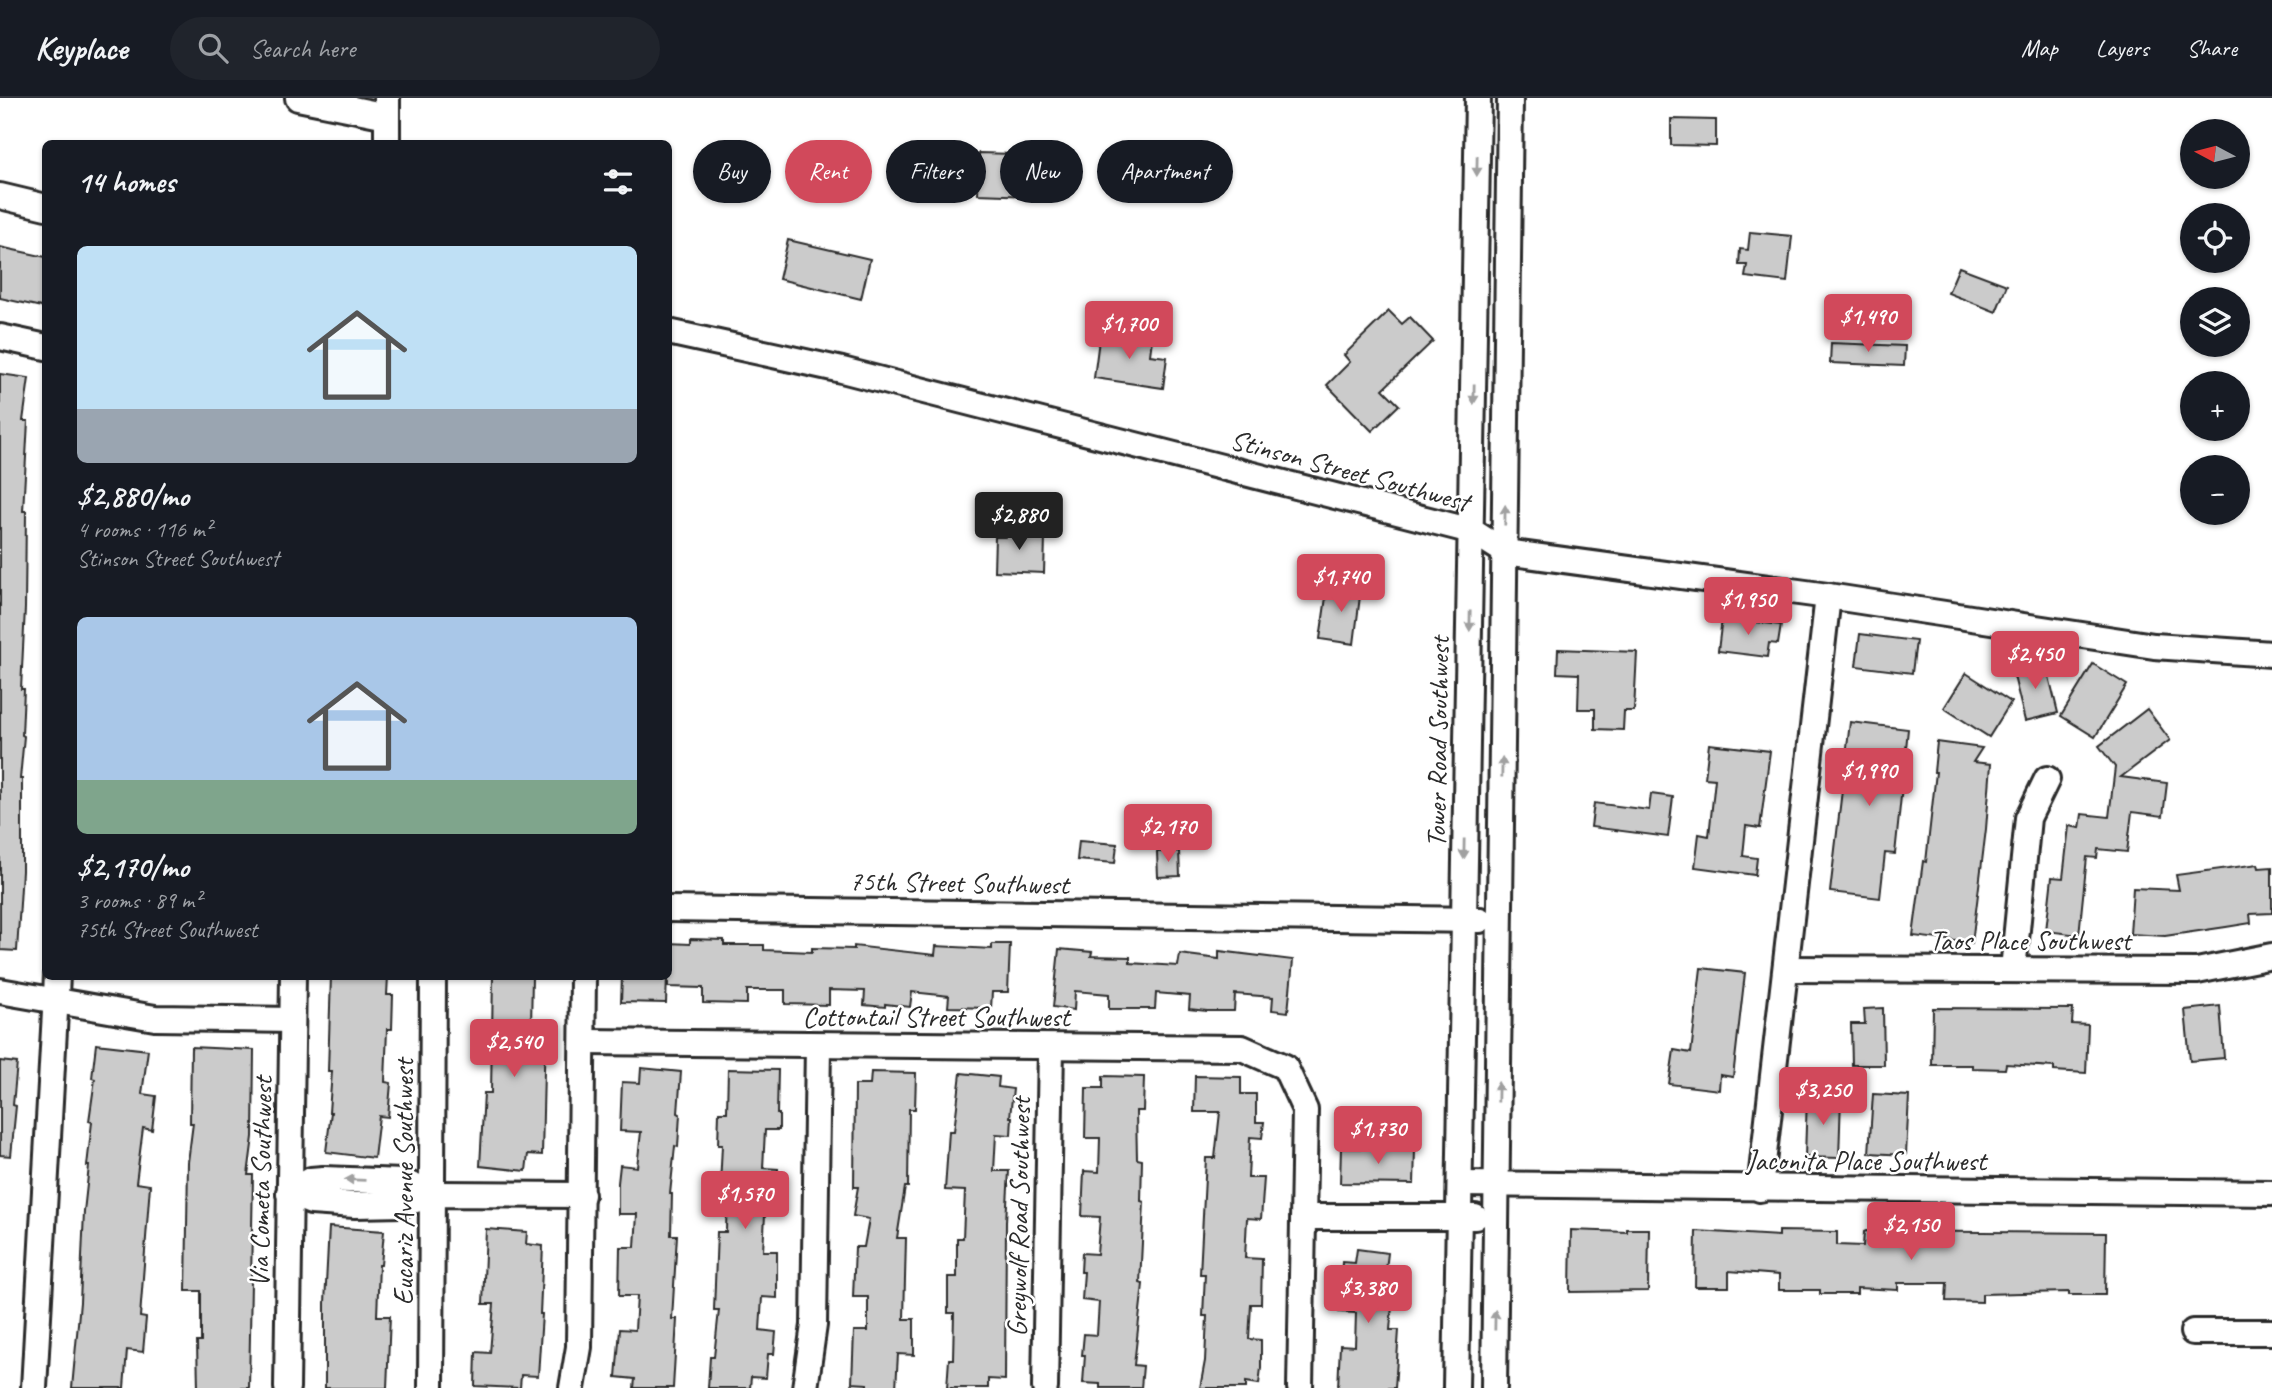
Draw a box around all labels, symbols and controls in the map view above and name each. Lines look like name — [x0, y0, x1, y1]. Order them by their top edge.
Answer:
search box — [170, 17, 660, 80]
text: Keyplace — [35, 27, 128, 69]
icon: search — [194, 29, 232, 67]
text: Search here — [250, 32, 356, 65]
text: Map — [2021, 33, 2058, 63]
text: Layers — [2096, 33, 2149, 63]
text: Share — [2187, 33, 2237, 63]
north arrow — [2180, 119, 2250, 189]
map controls — [2180, 119, 2250, 525]
chip: Buy — [693, 140, 771, 203]
chip: Rent — [785, 140, 872, 203]
chip: Filters — [886, 140, 986, 203]
chip: New — [1000, 140, 1083, 203]
chip: Apartment — [1097, 140, 1233, 203]
one-way arrow — [1471, 155, 1483, 177]
text: 14 homes — [77, 163, 175, 201]
icon: filters — [599, 163, 637, 201]
button: locate — [2180, 203, 2250, 273]
button: layers — [2180, 287, 2250, 357]
icon: home — [294, 292, 420, 418]
pin: $1,490 — [1811, 294, 1925, 354]
pin: $1,700 — [1072, 302, 1186, 361]
text: $1,490 — [1840, 302, 1896, 331]
text: $1,700 — [1101, 309, 1157, 338]
button: + — [2180, 371, 2250, 441]
one-way arrow — [1468, 383, 1480, 405]
street label: Stinson Street Southwest — [1227, 422, 1477, 520]
button: − — [2180, 455, 2250, 525]
text: $2,880/mo — [77, 477, 189, 515]
pin: $2,880 — [962, 492, 1076, 552]
text: $2,880 — [991, 500, 1047, 529]
one-way arrow — [1499, 504, 1511, 526]
text: 4 rooms · 116 m² — [77, 515, 212, 544]
text: Stinson Street Southwest — [77, 544, 279, 573]
pin: $1,740 — [1284, 554, 1398, 614]
text: $1,740 — [1313, 562, 1369, 591]
pin: $1,950 — [1691, 578, 1805, 637]
text: $1,950 — [1720, 585, 1776, 614]
one-way arrow — [1464, 610, 1476, 632]
pin: $2,450 — [1978, 632, 2092, 691]
street label: Tower Road Southwest — [1418, 634, 1457, 848]
text: $2,450 — [2007, 639, 2063, 668]
icon: home — [294, 663, 420, 789]
pin: $1,990 — [1812, 748, 1926, 808]
one-way arrow — [1496, 756, 1508, 778]
text: $1,990 — [1841, 756, 1897, 785]
pin: $2,170 — [1111, 804, 1225, 864]
text: $2,170 — [1140, 812, 1196, 841]
one-way arrow — [1459, 838, 1470, 860]
text: $2,170/mo — [77, 848, 189, 886]
street label: 75th Street Southwest — [849, 863, 1072, 902]
text: 3 rooms · 89 m² — [77, 886, 201, 915]
text: 75th Street Southwest — [77, 915, 257, 944]
street label: Taos Place Southwest — [1929, 923, 2133, 958]
street label: Cottontail Street Southwest — [802, 999, 1072, 1034]
pin: $2,540 — [457, 1020, 571, 1079]
text: $2,540 — [486, 1027, 542, 1056]
street label: Eucariz Avenue Southwest — [386, 1056, 421, 1305]
pin: $3,250 — [1766, 1068, 1880, 1127]
street label: Via Cometa Southwest — [241, 1074, 280, 1288]
text: $3,250 — [1795, 1075, 1851, 1104]
one-way arrow — [1492, 1081, 1504, 1103]
street label: Greywolf Road Southwest — [999, 1094, 1038, 1337]
pin: $1,730 — [1321, 1107, 1435, 1166]
text: $1,730 — [1350, 1114, 1406, 1143]
street label: Jaconita Place Southwest — [1744, 1143, 1989, 1178]
pin: $1,570 — [688, 1172, 802, 1231]
one-way arrow — [344, 1174, 366, 1186]
text: $1,570 — [717, 1179, 773, 1208]
pin: $2,150 — [1854, 1202, 1968, 1262]
text: $2,150 — [1883, 1210, 1939, 1239]
pin: $3,380 — [1311, 1266, 1425, 1325]
text: $3,380 — [1340, 1273, 1396, 1302]
one-way arrow — [1489, 1309, 1501, 1331]

